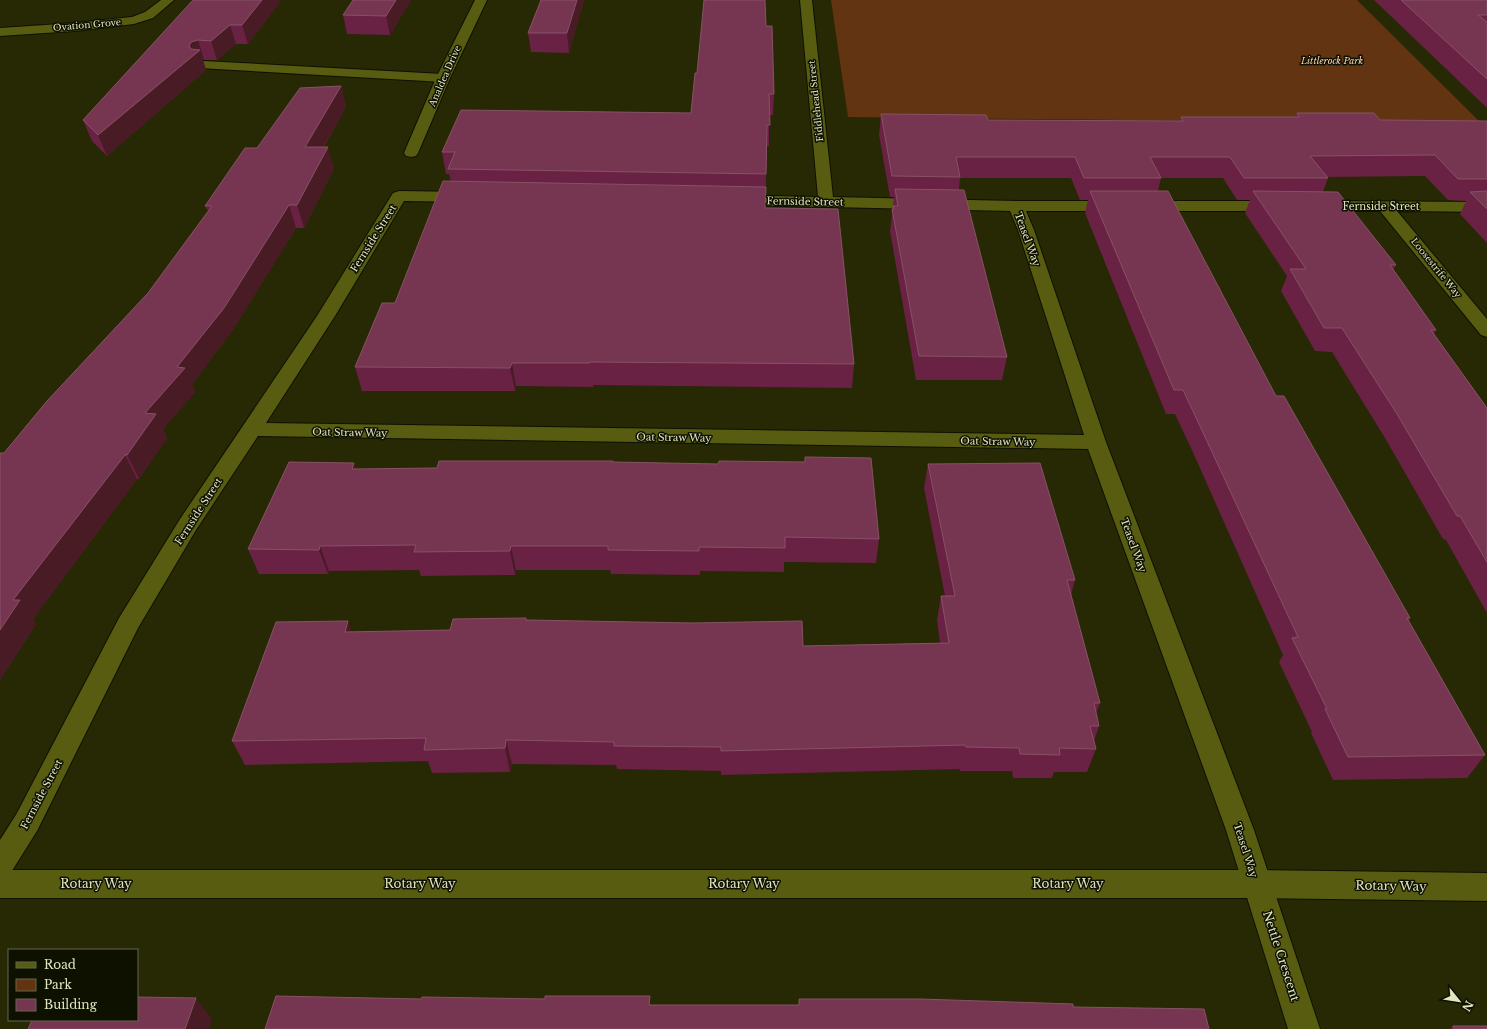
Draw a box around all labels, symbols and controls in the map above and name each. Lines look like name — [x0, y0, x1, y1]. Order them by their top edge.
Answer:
street label: Ovation Grove — [52, 16, 121, 33]
street label: Analdea Drive — [426, 44, 463, 109]
park label: Littlerock Park — [1300, 55, 1363, 66]
street label: Fiddlehead Street — [806, 59, 825, 142]
street label: Fernside Street — [766, 194, 844, 209]
street label: Fernside Street — [1342, 200, 1420, 213]
street label: Fernside Street — [347, 202, 399, 274]
street label: Teasel Way — [1012, 210, 1044, 269]
street label: Loosestrife Way — [1409, 236, 1464, 300]
street label: Oat Straw Way — [312, 425, 388, 440]
street label: Oat Straw Way — [636, 430, 712, 445]
street label: Oat Straw Way — [960, 434, 1036, 449]
street label: Fernside Street — [172, 475, 225, 547]
street label: Teasel Way — [1118, 516, 1150, 575]
street label: Fernside Street — [18, 757, 65, 831]
street label: Teasel Way — [1231, 821, 1261, 880]
street label: Rotary Way — [60, 876, 132, 891]
street label: Rotary Way — [384, 876, 456, 891]
street label: Rotary Way — [708, 876, 780, 891]
street label: Rotary Way — [1032, 876, 1104, 891]
street label: Rotary Way — [1355, 877, 1427, 894]
street label: Nettle Crescent — [1260, 909, 1303, 1003]
legend — [8, 949, 138, 1021]
text: Road — [44, 957, 76, 972]
text: Park — [44, 977, 72, 992]
north arrow — [1439, 981, 1479, 1021]
text: Building — [44, 997, 98, 1012]
text: N — [1459, 998, 1476, 1015]

